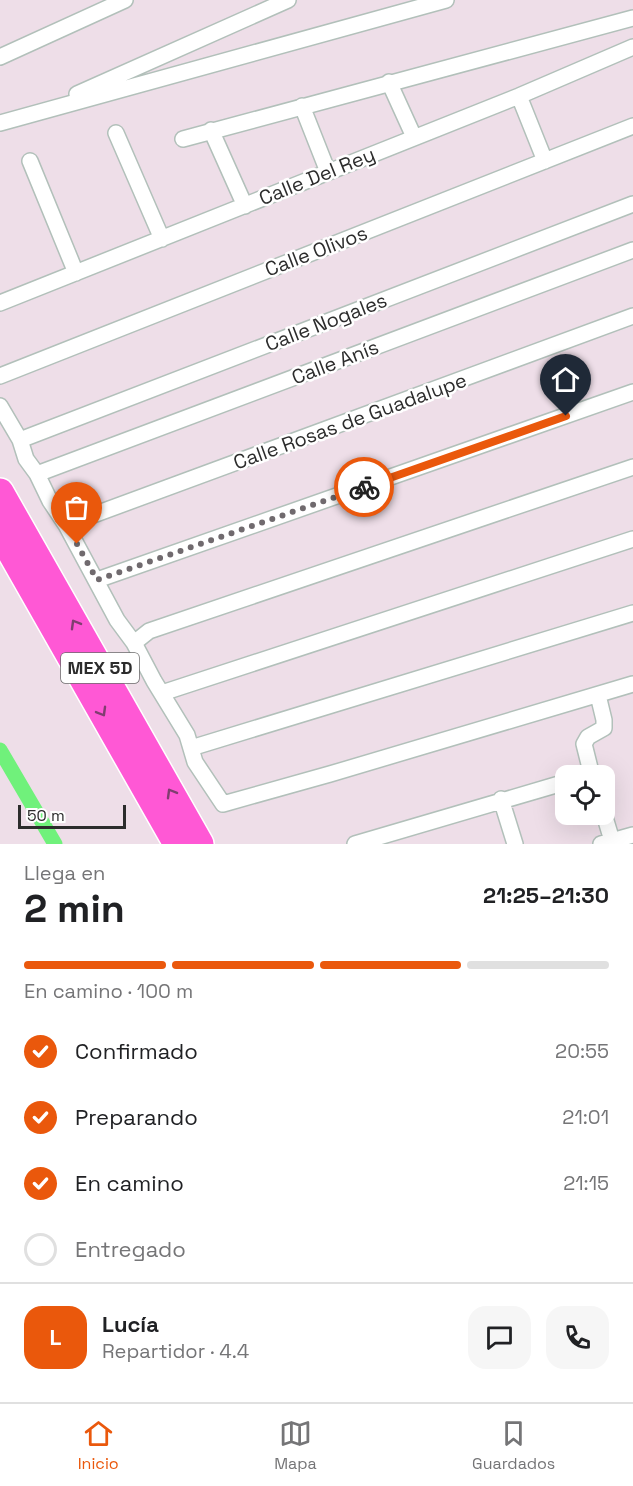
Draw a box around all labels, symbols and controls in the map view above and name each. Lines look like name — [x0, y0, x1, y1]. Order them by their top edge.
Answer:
street label: Calle Del Rey — [255, 141, 379, 211]
street label: Calle Olivos — [261, 220, 371, 282]
street label: Calle Nogales — [261, 287, 391, 357]
street label: Calle Anís — [288, 334, 382, 390]
pin — [540, 354, 591, 416]
icon: home — [549, 363, 582, 396]
street label: Calle Rosas de Guadalupe — [230, 367, 470, 475]
courier — [334, 457, 394, 517]
icon: bike — [348, 471, 381, 504]
pin — [51, 482, 102, 544]
icon: bag — [60, 491, 93, 524]
one-way arrow — [71, 619, 82, 630]
road number: MEX 5D — [61, 653, 139, 683]
one-way arrow — [95, 706, 106, 716]
map controls — [555, 765, 615, 825]
button: locate — [555, 765, 615, 825]
one-way arrow — [167, 789, 179, 799]
scale bar — [18, 802, 126, 830]
text: 50 m — [27, 805, 65, 826]
text: Llega en — [24, 860, 105, 886]
text: 21:25–21:30 — [483, 881, 609, 909]
text: 2 min — [24, 884, 125, 933]
text: En camino · 100 m — [24, 978, 193, 1004]
icon: check — [24, 1035, 57, 1068]
text: Confirmado — [75, 1037, 198, 1065]
text: 20:55 — [555, 1038, 609, 1064]
icon: check — [24, 1101, 57, 1134]
text: Preparando — [75, 1103, 198, 1131]
text: 21:01 — [562, 1104, 609, 1130]
icon: check — [24, 1167, 57, 1200]
text: En camino — [75, 1169, 184, 1197]
text: 21:15 — [563, 1170, 609, 1196]
text: Entregado — [75, 1235, 186, 1263]
button: chat — [468, 1306, 531, 1369]
button: phone — [546, 1306, 609, 1369]
text: Lucía — [102, 1310, 159, 1338]
text: L — [50, 1323, 61, 1351]
text: Repartidor · 4.4 — [102, 1338, 249, 1364]
tab: Inicio — [78, 1417, 119, 1474]
tab: Mapa — [274, 1417, 317, 1474]
tab: Guardados — [472, 1417, 555, 1474]

